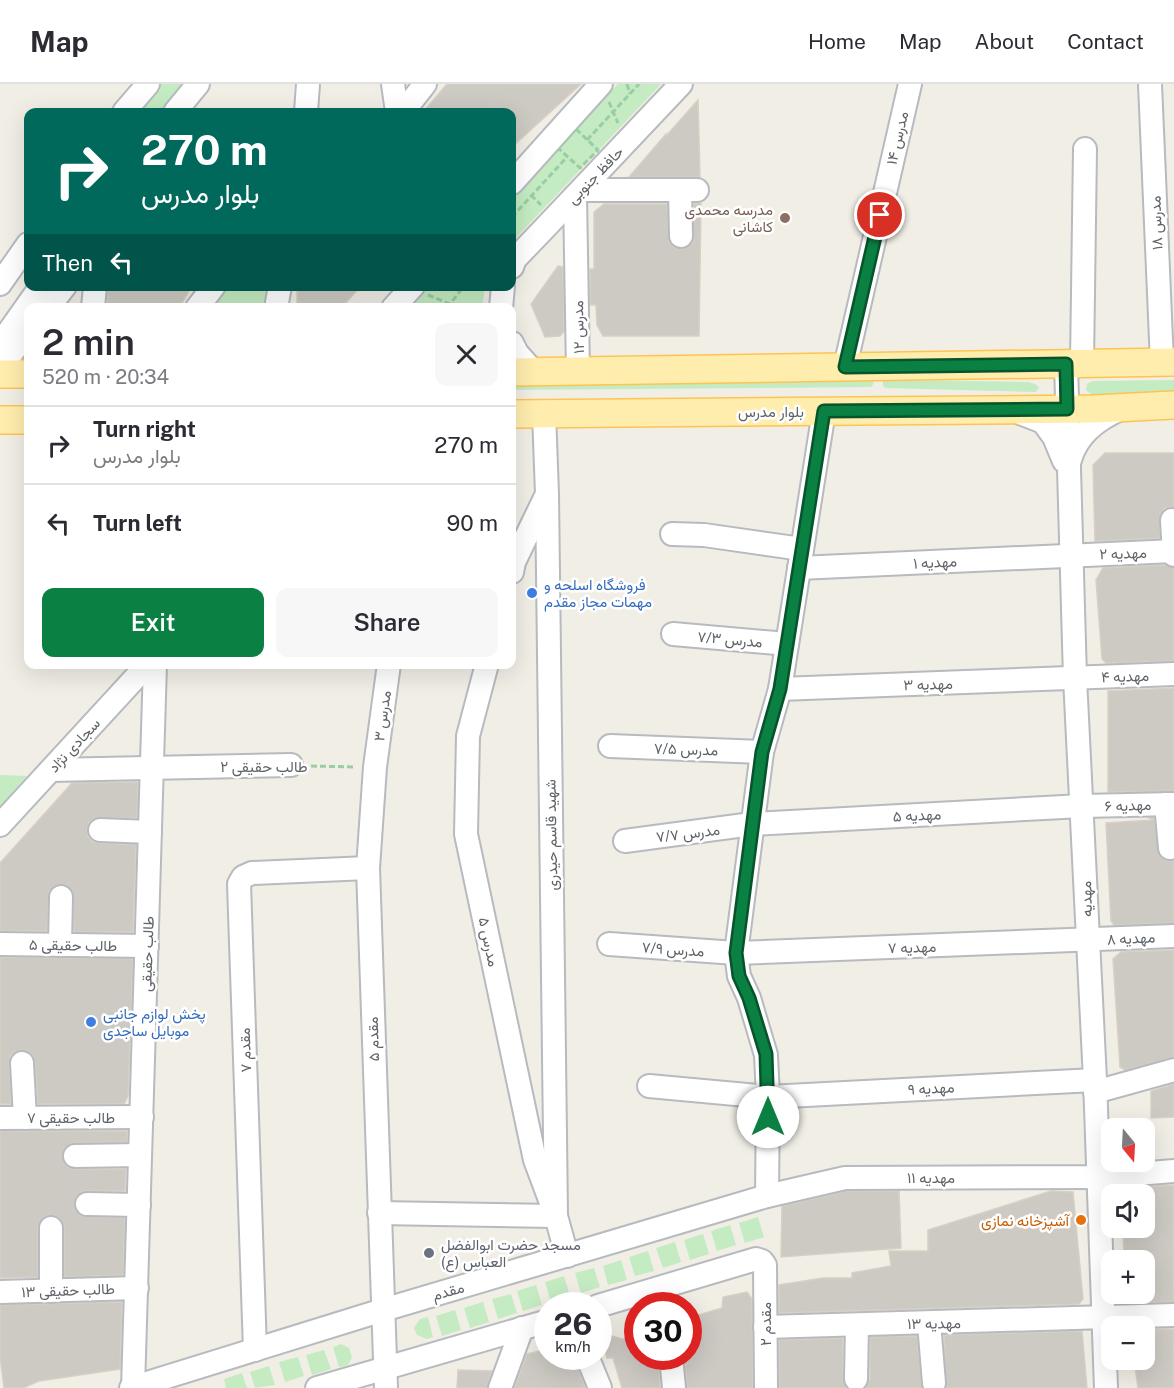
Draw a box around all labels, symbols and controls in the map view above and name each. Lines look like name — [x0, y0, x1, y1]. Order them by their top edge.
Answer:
text: Map — [30, 25, 89, 58]
text: Home — [808, 29, 866, 54]
text: Map — [899, 29, 942, 54]
text: About — [975, 29, 1034, 54]
text: Contact — [1067, 29, 1144, 54]
street label: مدرس ۱۴ — [883, 110, 913, 167]
text: 270 m — [141, 125, 268, 174]
icon: right — [42, 132, 120, 210]
street label: حافظ جنوبی — [563, 143, 628, 209]
text: بلوار مدرس — [141, 177, 259, 209]
pin — [854, 189, 905, 240]
street label: مدرس ۱۸ — [1147, 195, 1167, 251]
icon: arrive — [863, 198, 896, 231]
place label: مدرسه محمدی کاشانی — [684, 201, 773, 237]
marker: مدرسه محمدی کاشانی — [778, 211, 792, 225]
icon: left — [105, 246, 138, 279]
text: Then — [42, 250, 93, 276]
street label: مدرس ۱۲ — [569, 300, 589, 354]
text: 2 min — [42, 321, 135, 363]
button: close — [435, 323, 498, 386]
text: 520 m · 20:34 — [42, 365, 169, 389]
street label: بلوار مدرس — [738, 403, 804, 422]
text: Turn right — [93, 416, 196, 442]
icon: right — [42, 429, 75, 462]
text: 270 m — [434, 432, 498, 458]
text: بلوار مدرس — [93, 444, 181, 468]
icon: left — [42, 507, 75, 540]
text: Turn left — [93, 510, 182, 536]
text: 90 m — [447, 510, 498, 536]
street label: مهدیه ۲ — [1099, 544, 1147, 563]
street label: مهدیه ۱ — [913, 552, 957, 573]
place label: فروشگاه اسلحه و مهمات مجاز مقدم — [544, 576, 652, 612]
marker: فروشگاه اسلحه و مهمات مجاز مقدم — [525, 586, 539, 600]
button: Exit — [42, 588, 264, 657]
button: Share — [276, 588, 498, 657]
street label: مدرس ۷/۳ — [697, 628, 763, 652]
street label: مهدیه ۴ — [1101, 667, 1149, 686]
street label: مهدیه ۳ — [903, 675, 953, 694]
street label: مدرس ۳ — [370, 689, 396, 743]
street label: سجادی نژاد — [45, 714, 105, 777]
street label: مدرس ۷/۵ — [654, 739, 718, 761]
street label: طالب حقیقی ۲ — [220, 758, 308, 777]
street label: شهید قاسم حیدری — [542, 779, 562, 891]
street label: مهدیه ۶ — [1104, 796, 1152, 815]
street label: مهدیه ۵ — [892, 805, 942, 826]
street label: مدرس ۷/۷ — [655, 821, 721, 847]
street label: مهدیه — [1077, 881, 1096, 917]
street label: طالب حقیقی — [137, 916, 159, 992]
street label: مدرس ۵ — [474, 916, 503, 969]
street label: مهدیه ۸ — [1106, 928, 1156, 949]
street label: طالب حقیقی ۵ — [29, 936, 117, 956]
street label: مدرس ۷/۹ — [641, 938, 705, 962]
street label: مهدیه ۷ — [888, 938, 937, 957]
place label: پخش لوازم جانبی موبایل ساجدی — [103, 1005, 206, 1041]
marker: پخش لوازم جانبی موبایل ساجدی — [84, 1015, 98, 1029]
street label: مقدم ۵ — [364, 1016, 384, 1062]
street label: مقدم ۷ — [236, 1027, 256, 1073]
street label: مهدیه ۹ — [907, 1078, 955, 1099]
position arrow — [736, 1085, 800, 1149]
street label: طالب حقیقی ۷ — [27, 1109, 115, 1128]
north arrow — [1101, 1118, 1155, 1172]
map controls — [1101, 1118, 1155, 1370]
street label: مهدیه ۱۱ — [907, 1169, 955, 1187]
button: sound — [1101, 1184, 1155, 1238]
place label: آشپزخانه نمازی — [981, 1212, 1071, 1231]
marker: آشپزخانه نمازی — [1074, 1213, 1088, 1227]
place label: مسجد حضرت ابوالفضل العباس (ع) — [441, 1236, 581, 1273]
marker: مسجد حضرت ابوالفضل العباس (ع) — [422, 1246, 436, 1260]
button: + — [1101, 1250, 1155, 1304]
street label: مقدم — [430, 1278, 466, 1306]
street label: طالب حقیقی ۱۳ — [21, 1280, 115, 1302]
speed limit sign: 30 — [624, 1292, 702, 1370]
street label: مقدم ۲ — [757, 1302, 776, 1346]
text: 26 — [554, 1306, 592, 1342]
street label: مهدیه ۱۳ — [907, 1314, 961, 1333]
button: − — [1101, 1316, 1155, 1370]
text: km/h — [555, 1338, 591, 1355]

